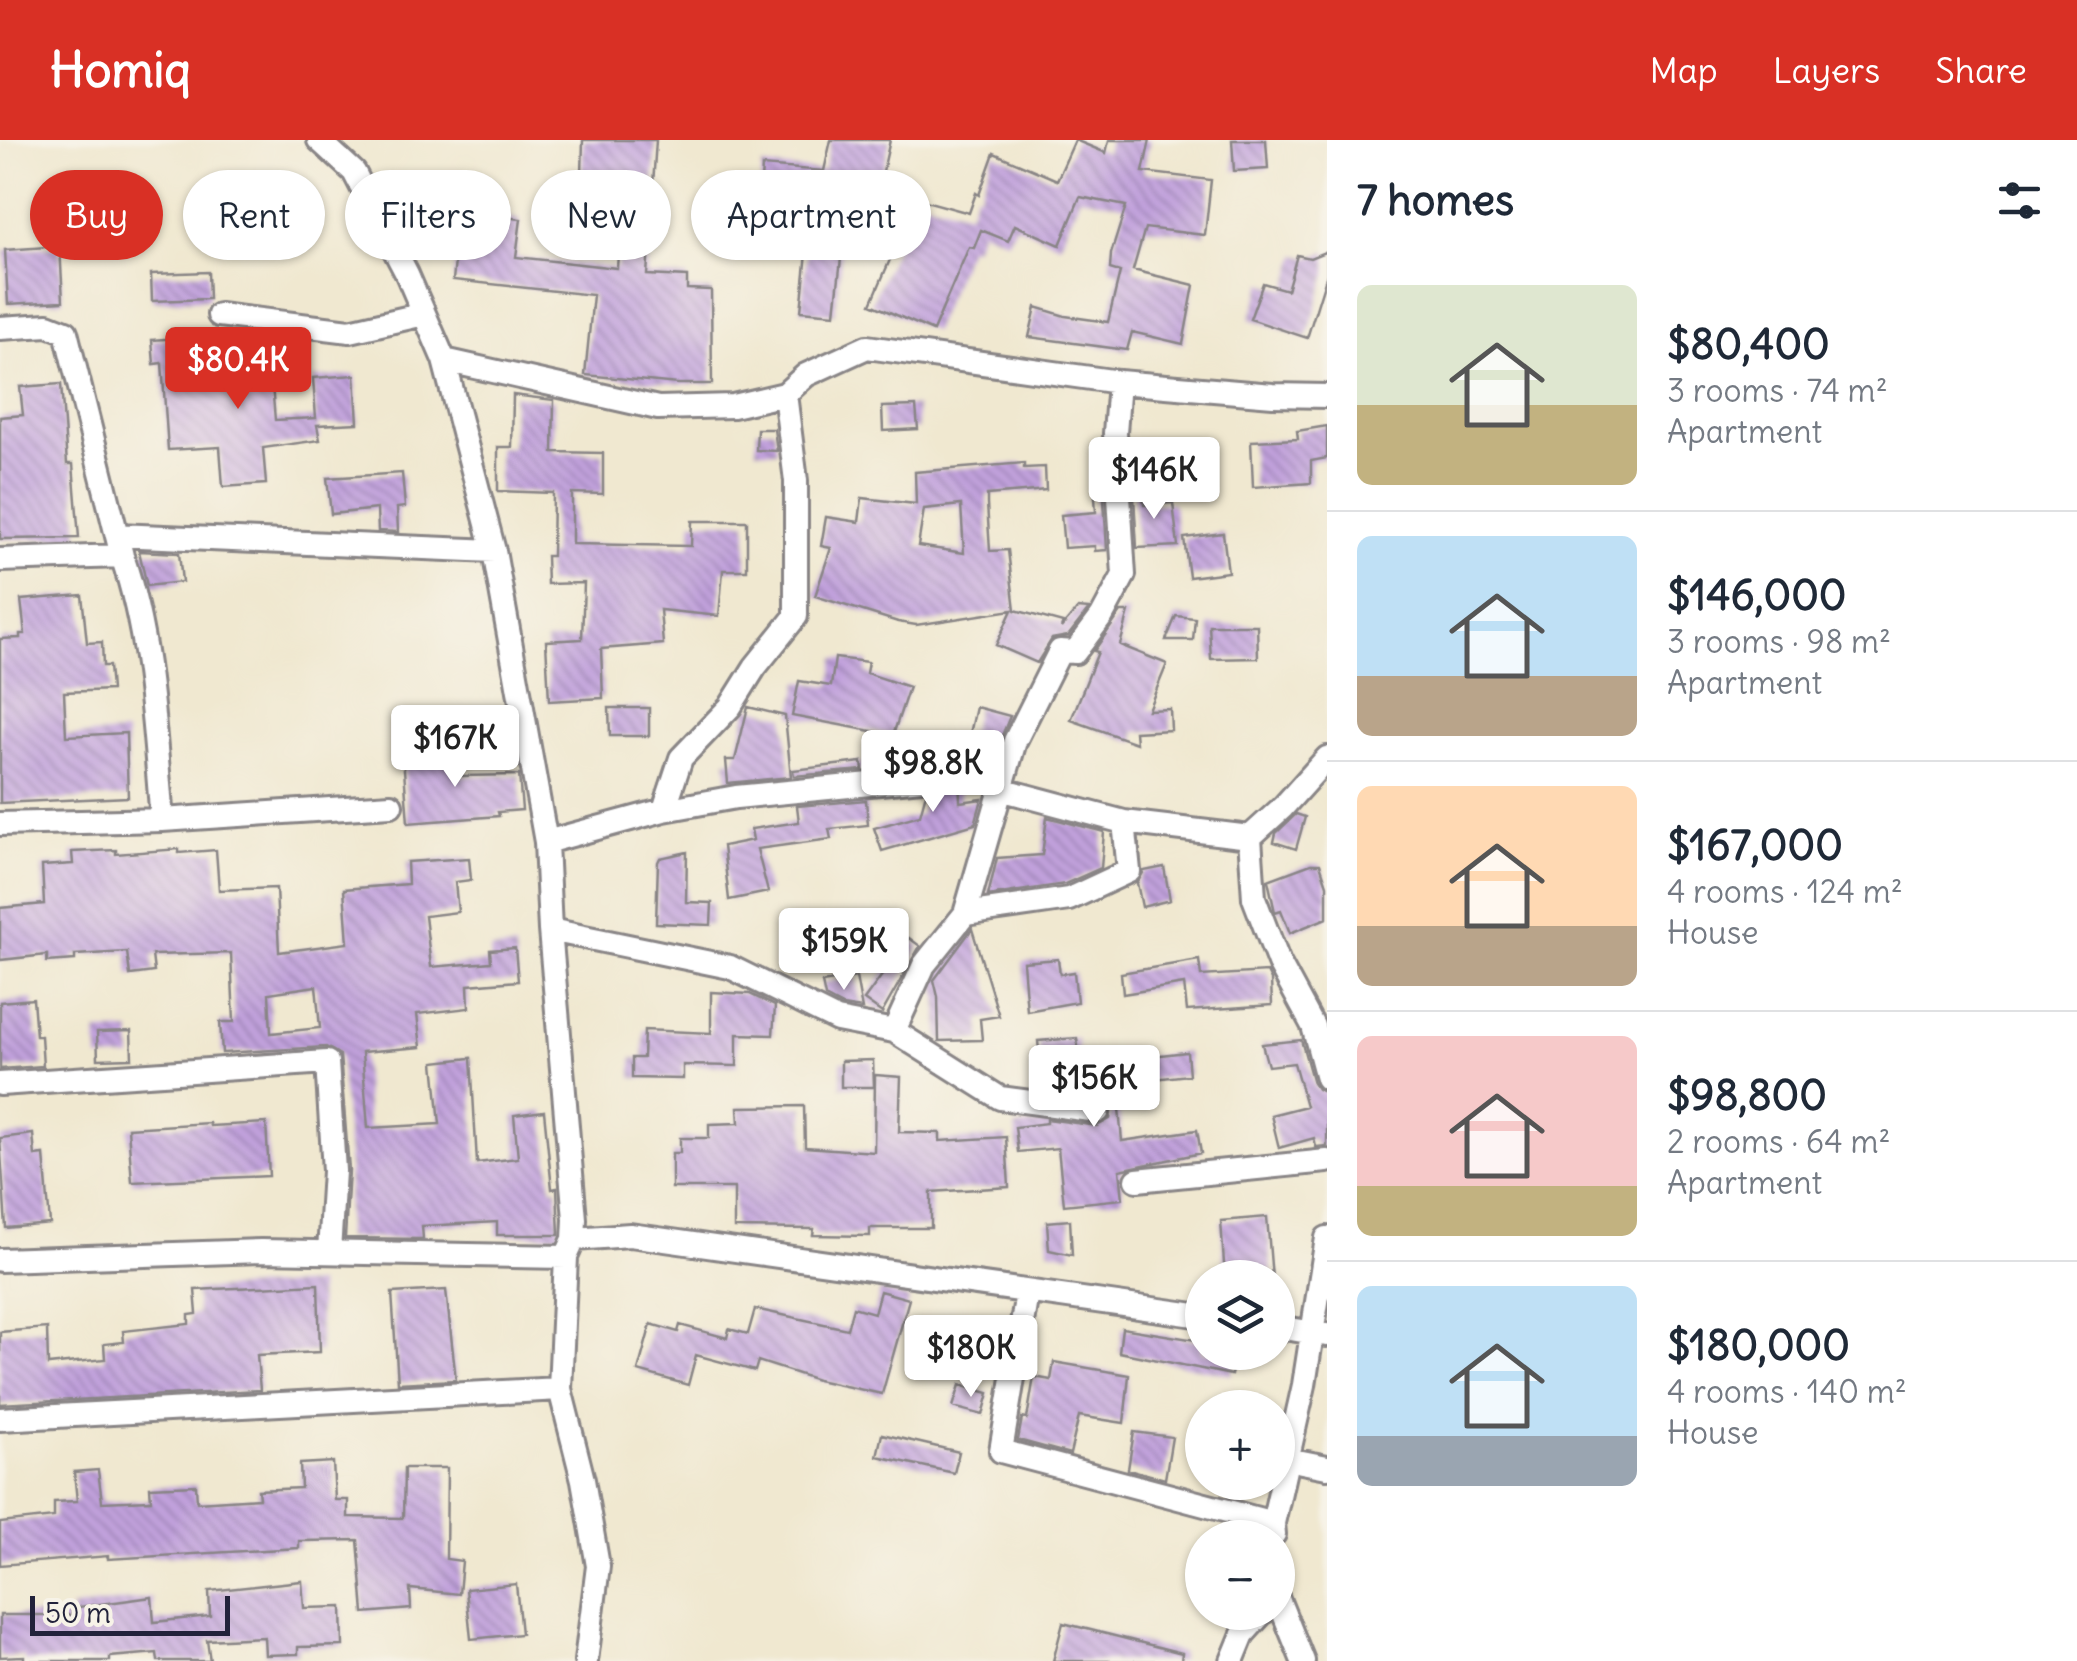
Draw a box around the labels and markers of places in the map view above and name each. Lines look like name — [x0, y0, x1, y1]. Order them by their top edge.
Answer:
pin: $80.4K — [157, 327, 319, 412]
pin: $146K — [1084, 437, 1224, 522]
pin: $167K — [385, 705, 525, 790]
pin: $98.8K — [852, 730, 1014, 815]
pin: $159K — [774, 908, 914, 993]
pin: $156K — [1024, 1045, 1164, 1130]
pin: $180K — [901, 1315, 1041, 1400]

